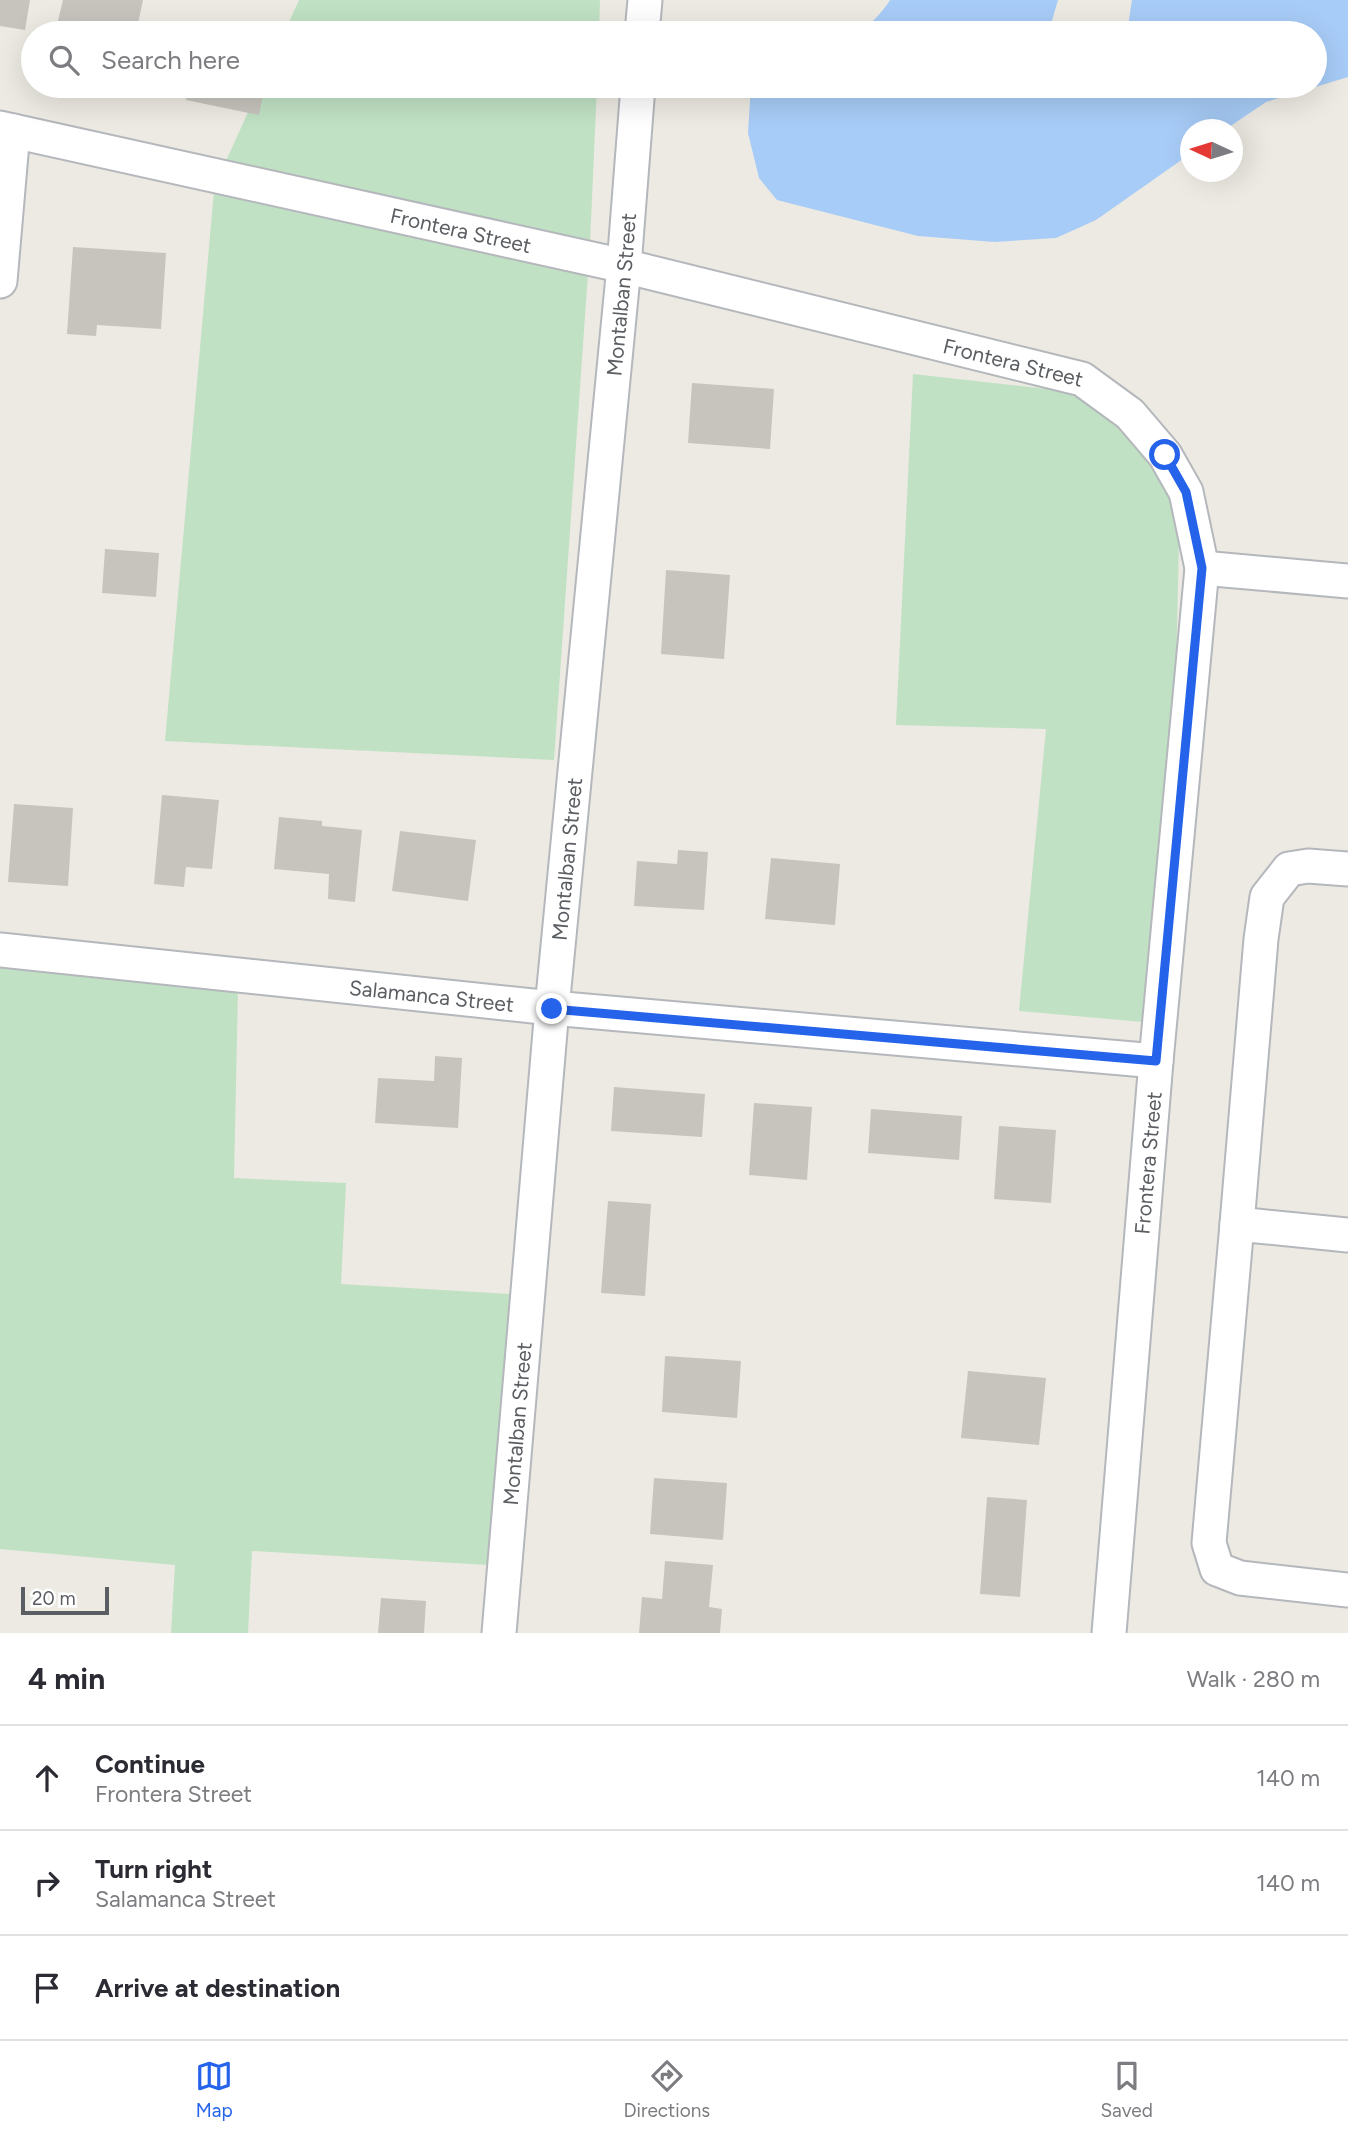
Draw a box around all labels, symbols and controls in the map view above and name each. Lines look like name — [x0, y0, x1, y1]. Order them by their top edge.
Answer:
search box — [21, 21, 1327, 98]
icon: search — [45, 41, 83, 79]
text: Search here — [101, 44, 240, 76]
north arrow — [1180, 119, 1243, 182]
street label: Frontera Street — [388, 202, 534, 258]
street label: Montalban Street — [601, 212, 641, 377]
street label: Frontera Street — [941, 333, 1086, 391]
route start — [1149, 439, 1180, 470]
street label: Montalban Street — [546, 776, 587, 942]
street label: Salamanca Street — [348, 974, 515, 1016]
route end — [536, 993, 567, 1024]
street label: Frontera Street — [1129, 1090, 1167, 1235]
street label: Montalban Street — [497, 1341, 536, 1506]
scale bar — [21, 1584, 108, 1616]
text: 20 m — [32, 1587, 76, 1610]
text: 4 min — [28, 1660, 105, 1697]
text: Walk · 280 m — [1187, 1665, 1320, 1693]
text: Continue — [95, 1748, 205, 1780]
icon: ahead — [28, 1759, 66, 1797]
text: 140 m — [1256, 1764, 1320, 1792]
text: Frontera Street — [95, 1780, 252, 1808]
text: Turn right — [95, 1853, 212, 1885]
icon: right — [28, 1864, 66, 1902]
text: 140 m — [1256, 1869, 1320, 1897]
text: Salamanca Street — [95, 1885, 276, 1913]
icon: arrive — [28, 1969, 66, 2007]
text: Arrive at destination — [95, 1972, 340, 2004]
tab: Map — [195, 2057, 233, 2122]
tab: Directions — [623, 2057, 710, 2122]
tab: Saved — [1100, 2057, 1153, 2122]

